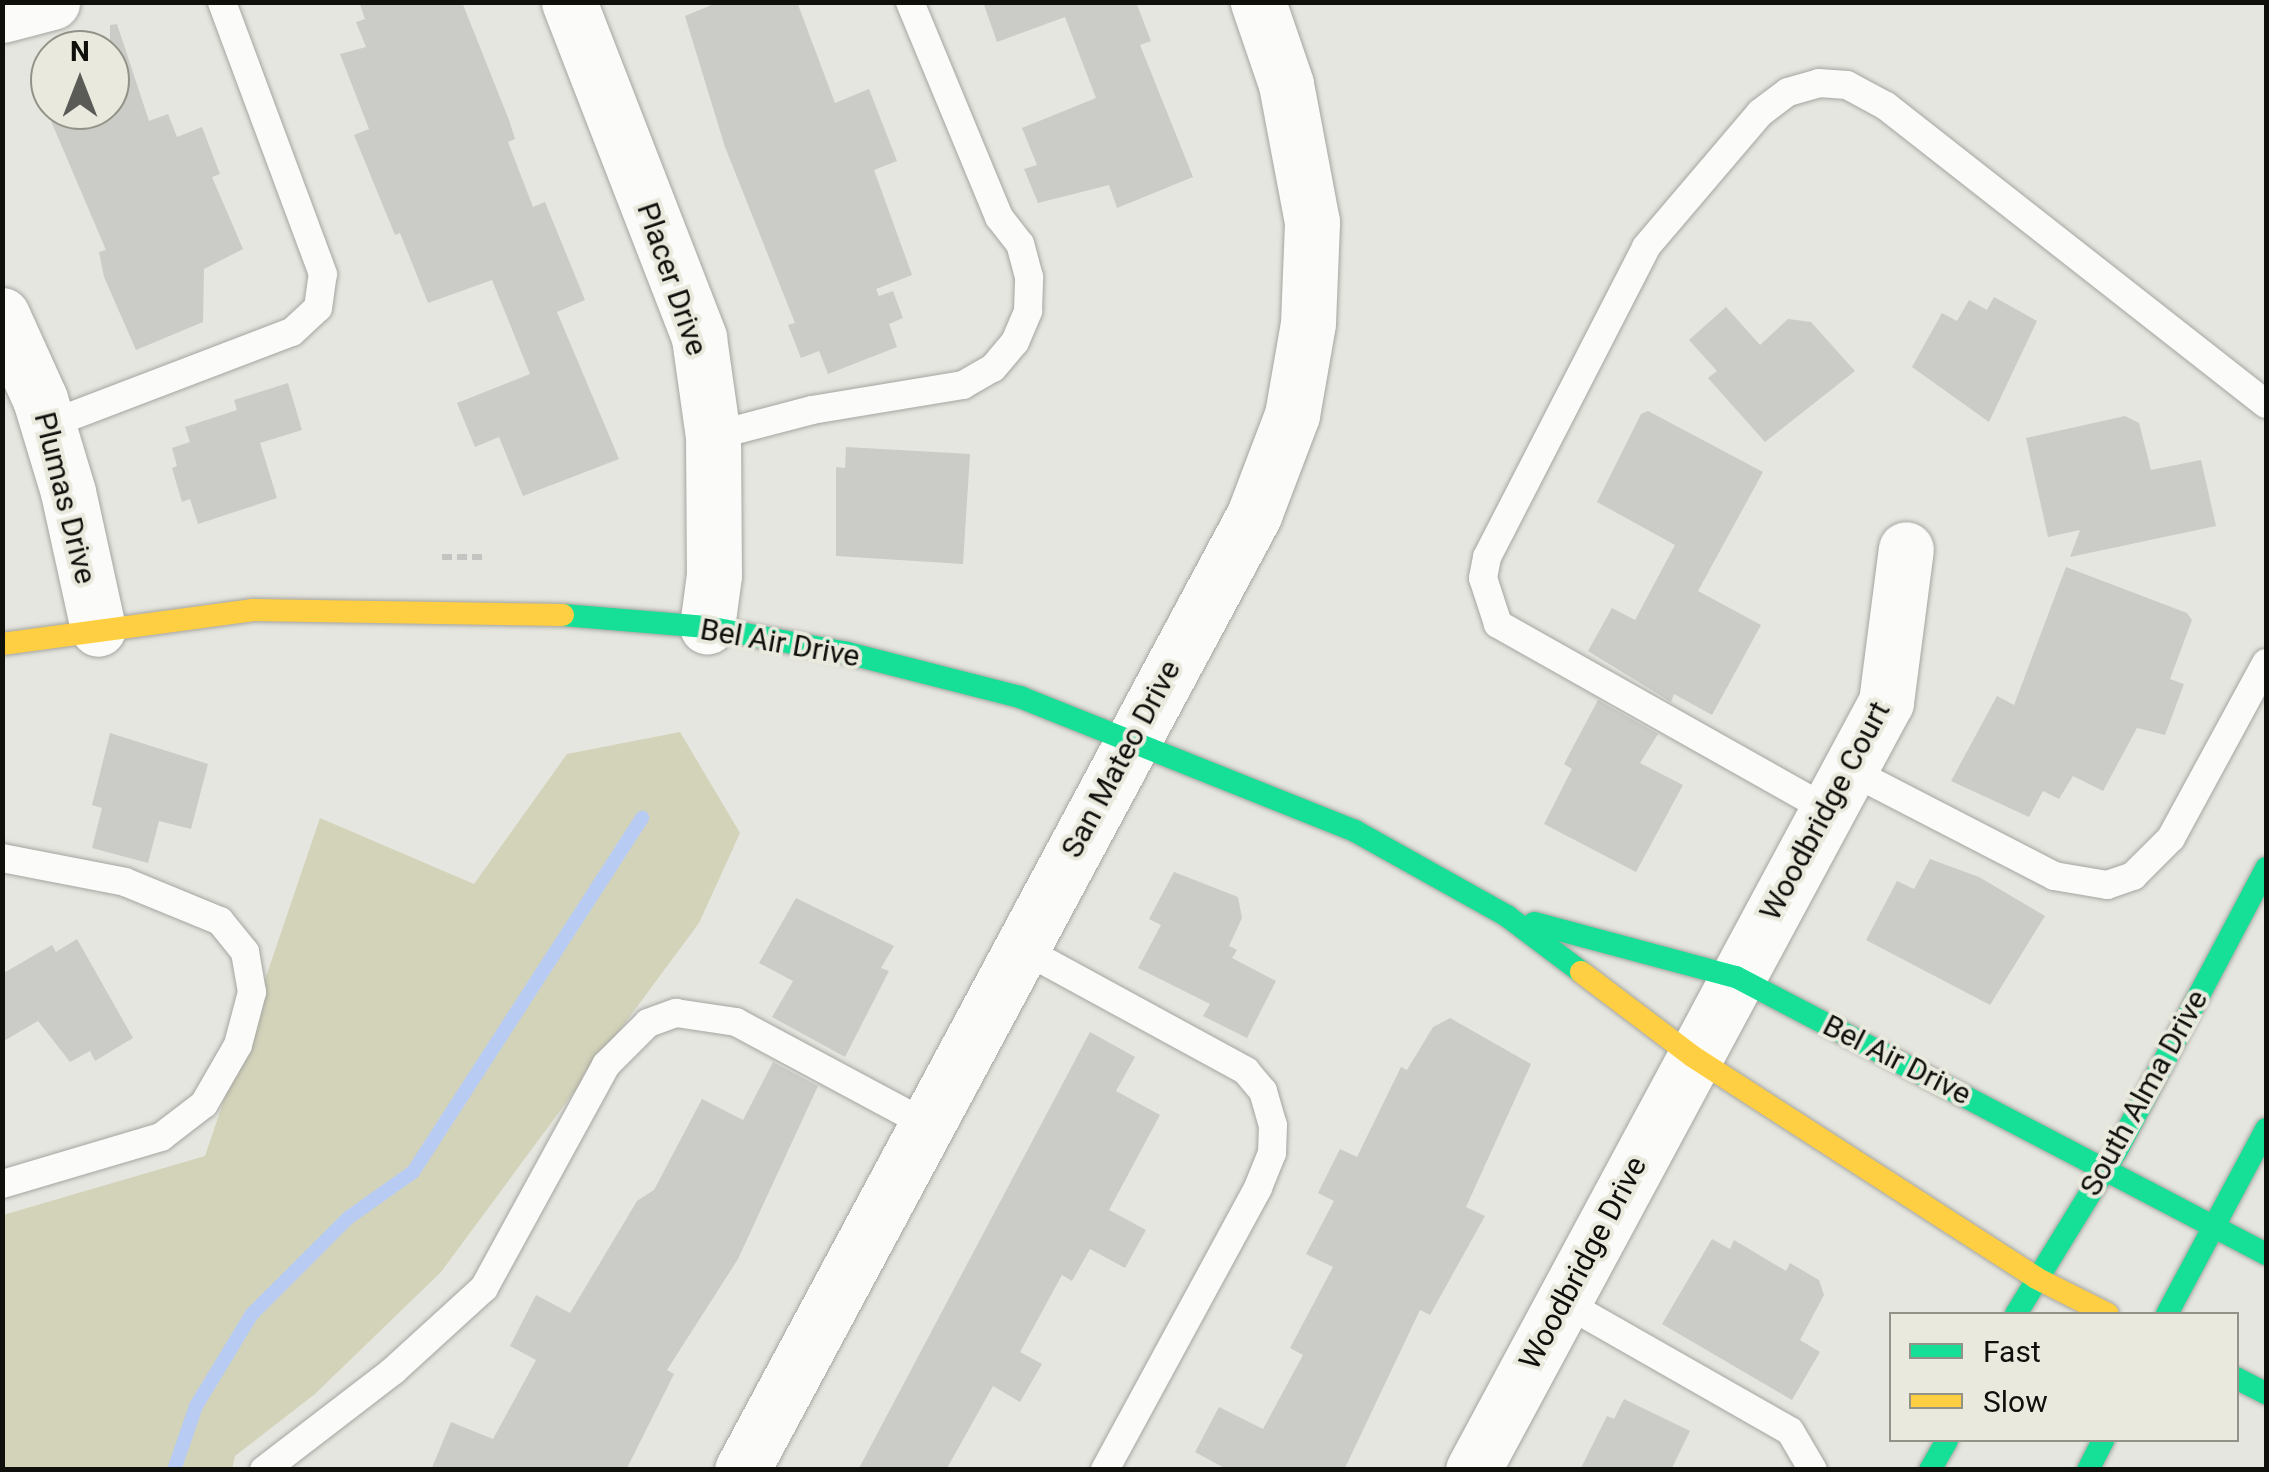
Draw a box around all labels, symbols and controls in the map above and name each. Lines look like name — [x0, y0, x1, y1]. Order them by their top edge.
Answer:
north arrow — [30, 30, 130, 130]
text: N — [70, 35, 90, 68]
street label: Placer Drive — [629, 198, 715, 360]
street label: Plumas Drive — [26, 408, 104, 588]
street label: Bel Air Drive — [697, 611, 863, 675]
street label: San Mateo Drive — [1054, 654, 1188, 864]
street label: Woodbridge Court — [1752, 695, 1898, 927]
street label: South Alma Drive — [2073, 984, 2215, 1202]
street label: Bel Air Drive — [1817, 1007, 1977, 1113]
street label: Woodbridge Drive — [1512, 1150, 1654, 1376]
legend — [1889, 1312, 2239, 1442]
text: Fast — [1983, 1334, 2041, 1369]
text: Slow — [1983, 1384, 2048, 1419]

